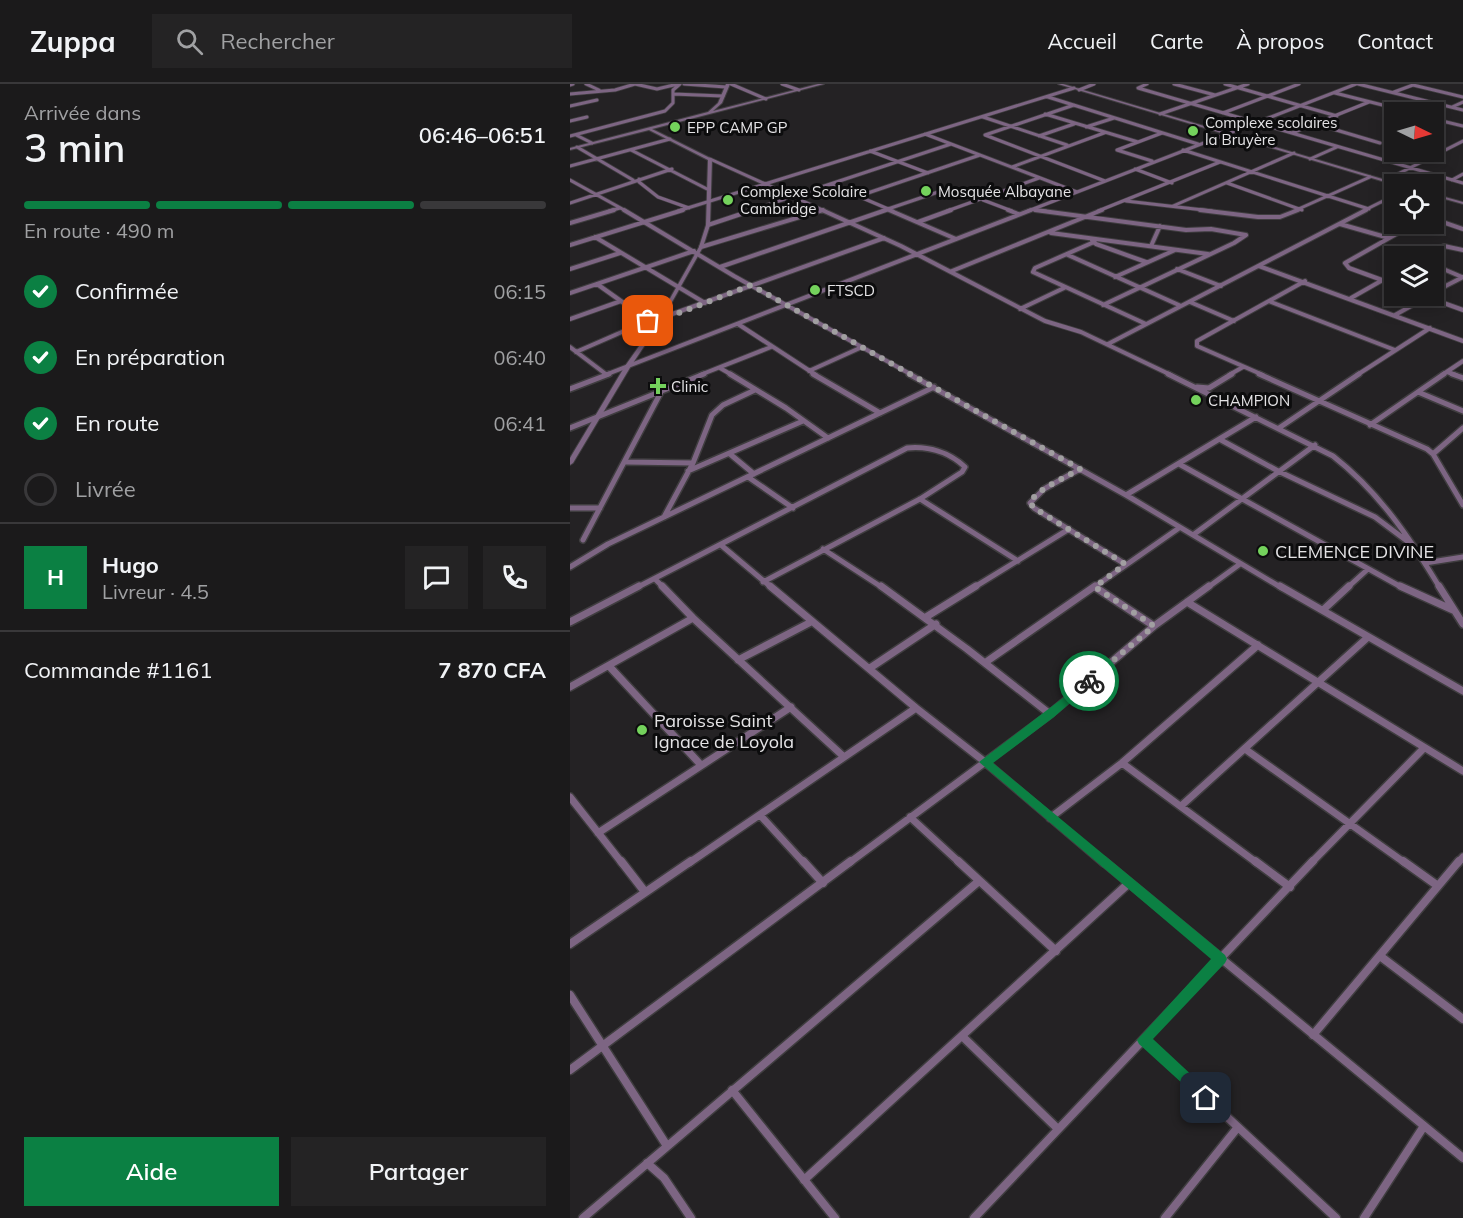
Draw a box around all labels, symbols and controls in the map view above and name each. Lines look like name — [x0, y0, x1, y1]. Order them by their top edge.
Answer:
search box — [152, 14, 572, 68]
text: Zuppa — [30, 24, 116, 59]
icon: search — [173, 25, 206, 58]
text: Rechercher — [221, 27, 335, 55]
text: Accueil — [1047, 28, 1117, 54]
text: Carte — [1150, 28, 1203, 54]
text: À propos — [1236, 28, 1324, 54]
text: Contact — [1357, 28, 1433, 54]
text: Arrivée dans — [24, 100, 141, 125]
north arrow — [1384, 102, 1444, 162]
map controls — [1384, 102, 1444, 306]
place label: Complexe scolaires la Bruyère — [1205, 113, 1337, 149]
place label: EPP CAMP GP — [687, 118, 788, 137]
marker: EPP CAMP GP — [668, 120, 682, 134]
text: 06:46–06:51 — [419, 121, 546, 149]
text: 3 min — [24, 123, 125, 172]
marker: Complexe scolaires la Bruyère — [1186, 124, 1200, 138]
button: locate — [1384, 174, 1444, 234]
place label: Complexe Scolaire Cambridge — [740, 182, 867, 218]
place label: Mosquée Albayane — [938, 182, 1071, 201]
marker: Mosquée Albayane — [919, 184, 933, 198]
marker: Complexe Scolaire Cambridge — [721, 193, 735, 207]
text: En route · 490 m — [24, 218, 174, 243]
button: layers — [1384, 246, 1444, 306]
icon: check — [24, 275, 57, 308]
text: Confirmée — [75, 277, 179, 305]
text: 06:15 — [493, 279, 546, 304]
place label: FTSCD — [827, 281, 875, 300]
marker: FTSCD — [808, 283, 822, 297]
pin — [622, 295, 673, 346]
icon: bag — [631, 304, 664, 337]
icon: check — [24, 341, 57, 374]
text: En préparation — [75, 343, 225, 371]
text: 06:40 — [493, 345, 546, 370]
marker: Clinic — [649, 377, 667, 395]
place label: Clinic — [671, 377, 708, 396]
place label: CHAMPION — [1208, 391, 1290, 410]
marker: CHAMPION — [1189, 393, 1203, 407]
icon: check — [24, 407, 57, 440]
text: En route — [75, 409, 159, 437]
text: 06:41 — [493, 411, 546, 436]
text: Livrée — [75, 475, 136, 503]
place label: CLEMENCE DIVINE — [1275, 540, 1434, 563]
marker: CLEMENCE DIVINE — [1256, 544, 1270, 558]
button: chat — [405, 546, 468, 609]
button: phone — [483, 546, 546, 609]
text: Hugo — [102, 551, 159, 579]
text: H — [47, 563, 64, 591]
text: Livreur · 4.5 — [102, 579, 209, 604]
courier — [1059, 651, 1119, 711]
text: Commande #1161 — [24, 656, 212, 684]
text: 7 870 CFA — [438, 656, 546, 684]
icon: bike — [1073, 665, 1106, 698]
place label: Paroisse Saint Ignace de Loyola — [654, 709, 794, 753]
marker: Paroisse Saint Ignace de Loyola — [635, 723, 649, 737]
pin — [1180, 1072, 1231, 1123]
icon: home — [1189, 1081, 1222, 1114]
button: Aide — [24, 1137, 279, 1206]
button: Partager — [291, 1137, 546, 1206]

